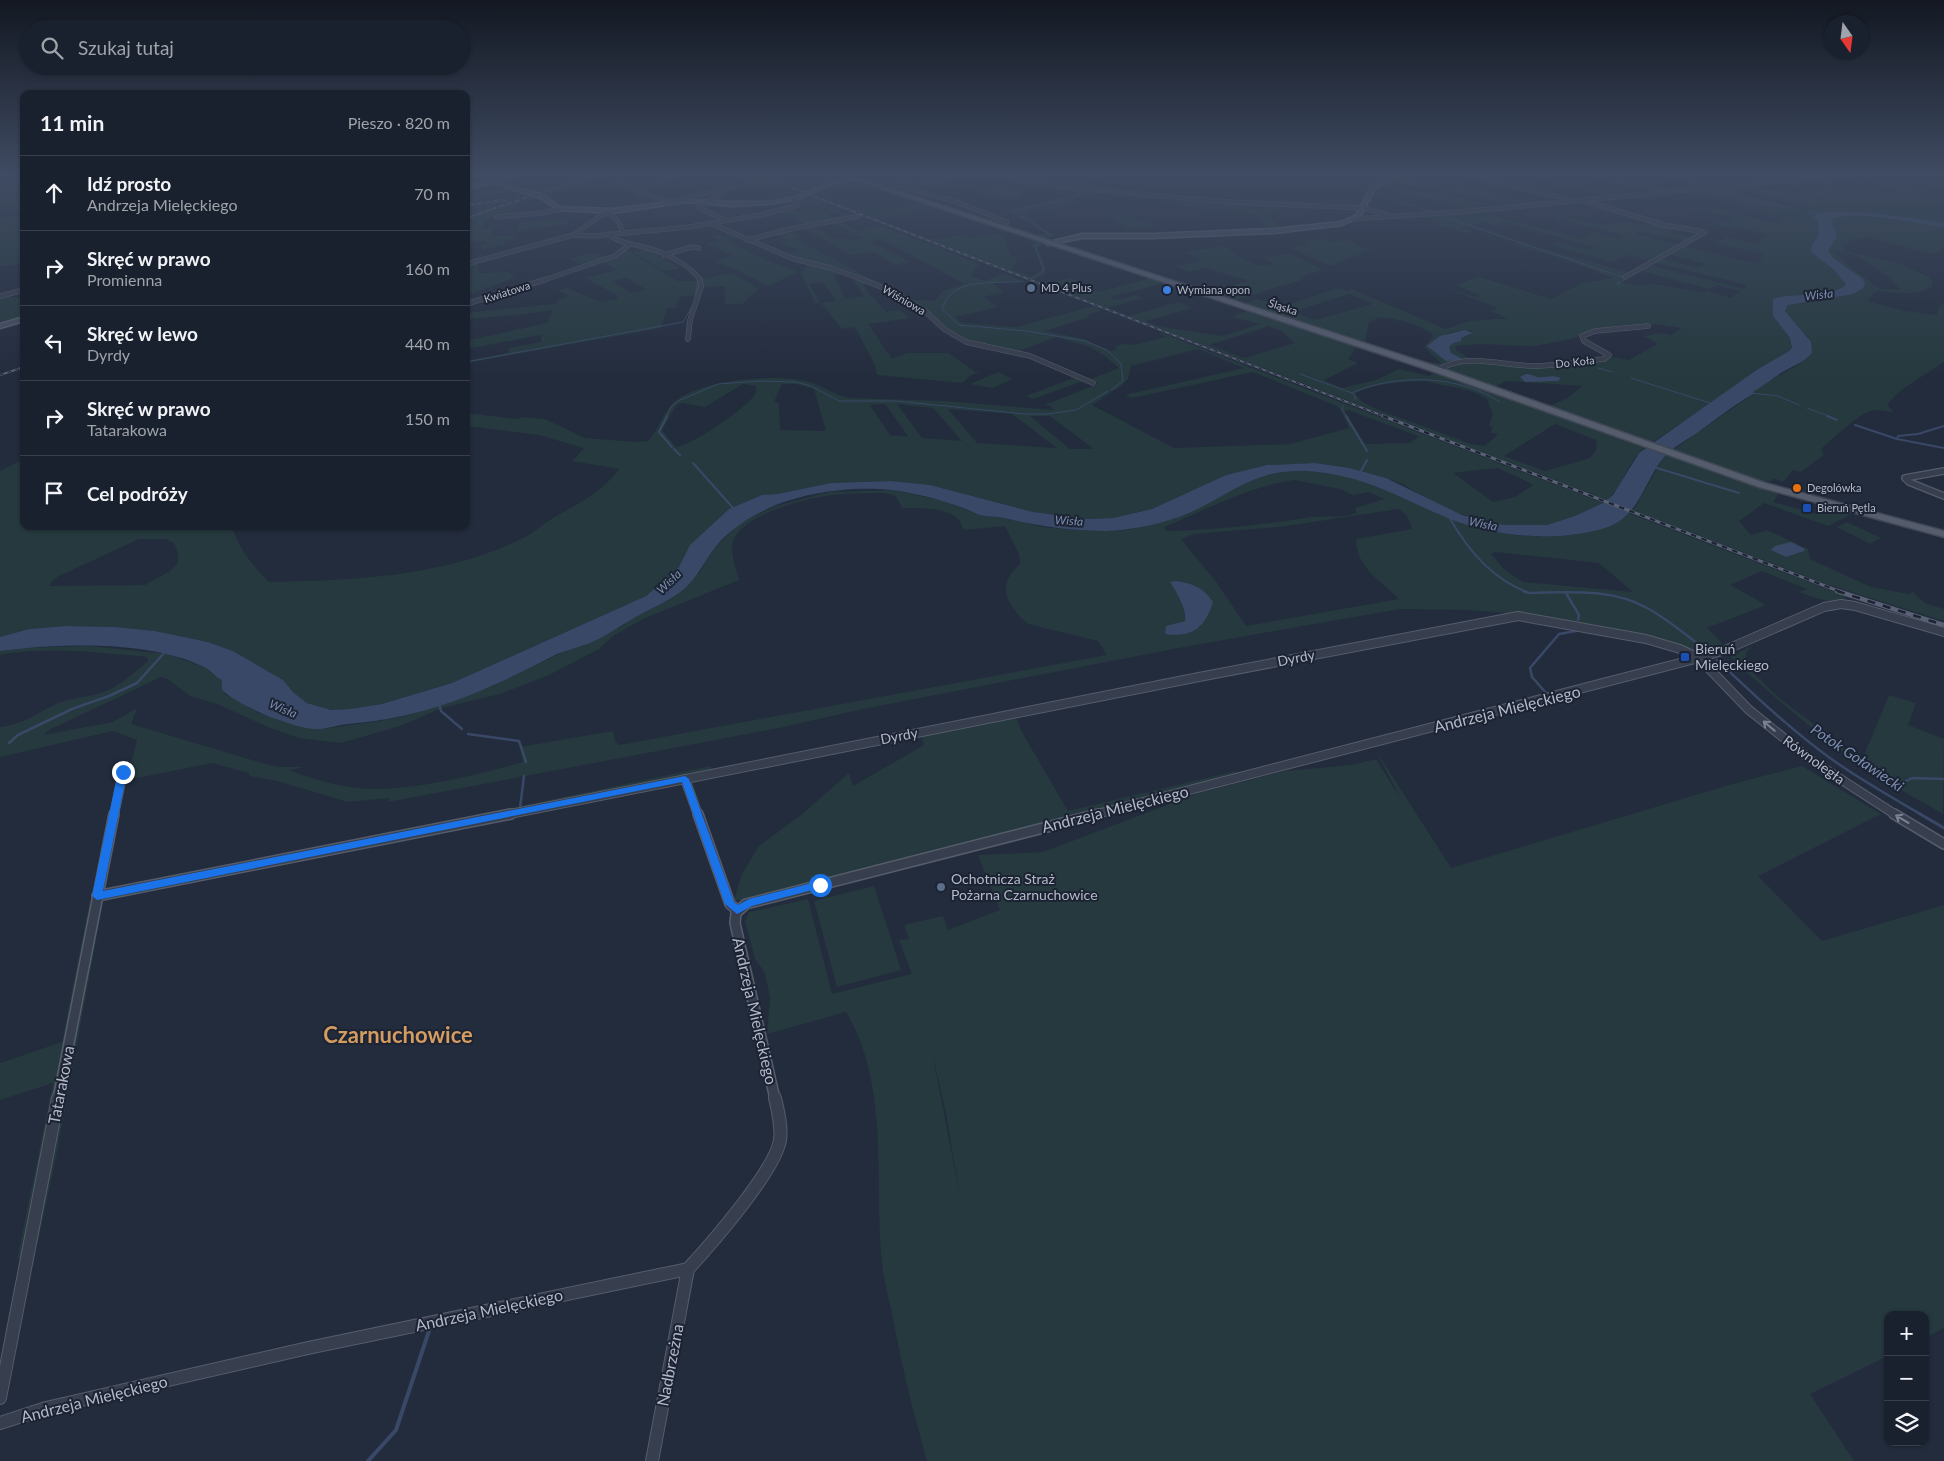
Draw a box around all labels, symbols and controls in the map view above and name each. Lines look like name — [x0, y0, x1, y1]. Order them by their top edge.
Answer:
north arrow — [1824, 15, 1869, 60]
search box — [20, 20, 470, 75]
icon: search — [38, 34, 66, 62]
text: Szukaj tutaj — [78, 36, 174, 59]
text: 11 min — [40, 110, 104, 135]
text: Pieszo · 820 m — [348, 113, 450, 132]
text: Idź prosto — [87, 172, 171, 195]
icon: ahead — [40, 179, 68, 207]
text: 70 m — [414, 184, 450, 203]
text: Andrzeja Mielęckiego — [87, 195, 238, 214]
text: Skręć w prawo — [87, 247, 211, 270]
icon: right — [40, 254, 68, 282]
text: 160 m — [405, 259, 450, 278]
text: Promienna — [87, 270, 162, 289]
street label: Kwiatowa — [482, 278, 532, 305]
place label: MD 4 Plus — [1041, 281, 1092, 294]
street label: Wiśniowa — [880, 282, 928, 317]
marker: MD 4 Plus — [1025, 282, 1037, 294]
place label: Wymiana opon — [1177, 283, 1250, 296]
marker: Wymiana opon — [1161, 284, 1173, 296]
water label: Wisła — [1804, 286, 1834, 303]
street label: Śląska — [1267, 296, 1299, 317]
text: Skręć w lewo — [87, 322, 198, 345]
icon: left — [40, 329, 68, 357]
text: 440 m — [405, 334, 450, 353]
text: Dyrdy — [87, 345, 130, 364]
street label: Do Koła — [1555, 353, 1595, 370]
text: Skręć w prawo — [87, 397, 211, 420]
icon: right — [40, 404, 68, 432]
text: 150 m — [405, 409, 450, 428]
text: Tatarakowa — [87, 420, 167, 439]
icon: arrive — [40, 479, 68, 507]
place label: Degolówka — [1807, 481, 1861, 494]
text: Cel podróży — [87, 482, 188, 505]
marker: Degolówka — [1791, 482, 1803, 494]
place label: Bieruń Pętla — [1817, 501, 1876, 514]
marker: Bieruń Pętla — [1801, 502, 1813, 514]
water label: Wisła — [1054, 512, 1084, 529]
water label: Wisła — [1468, 513, 1499, 534]
water label: Wisła — [653, 566, 684, 597]
place label: Bieruń Mielęckiego — [1695, 640, 1769, 673]
street label: Dyrdy — [1276, 645, 1317, 669]
marker: Bieruń Mielęckiego — [1679, 651, 1691, 663]
street label: Andrzeja Mielęckiego — [1432, 681, 1582, 736]
water label: Wisła — [267, 696, 299, 721]
water label: Potok Goławiecki — [1808, 720, 1908, 795]
one-way arrow — [1763, 721, 1776, 732]
street label: Dyrdy — [879, 723, 920, 747]
street label: Równoległa — [1780, 732, 1849, 788]
route end — [112, 761, 135, 784]
street label: Andrzeja Mielęckiego — [1040, 781, 1190, 836]
one-way arrow — [1896, 813, 1910, 823]
place label: Ochotnicza Straż Pożarna Czarnuchowice — [951, 870, 1098, 903]
route start — [809, 874, 832, 897]
marker: Ochotnicza Straż Pożarna Czarnuchowice — [935, 881, 947, 893]
street label: Andrzeja Mielęckiego — [729, 935, 782, 1086]
district label: Czarnuchowice — [323, 1021, 473, 1048]
street label: Tatarakowa — [44, 1044, 77, 1126]
street label: Andrzeja Mielęckiego — [413, 1285, 564, 1334]
map controls — [1884, 1311, 1929, 1446]
button: + — [1884, 1311, 1929, 1356]
street label: Nadbrzeżna — [652, 1322, 687, 1408]
button: − — [1884, 1356, 1929, 1401]
street label: Andrzeja Mielęckiego — [19, 1371, 169, 1426]
button: layers — [1884, 1401, 1929, 1446]

